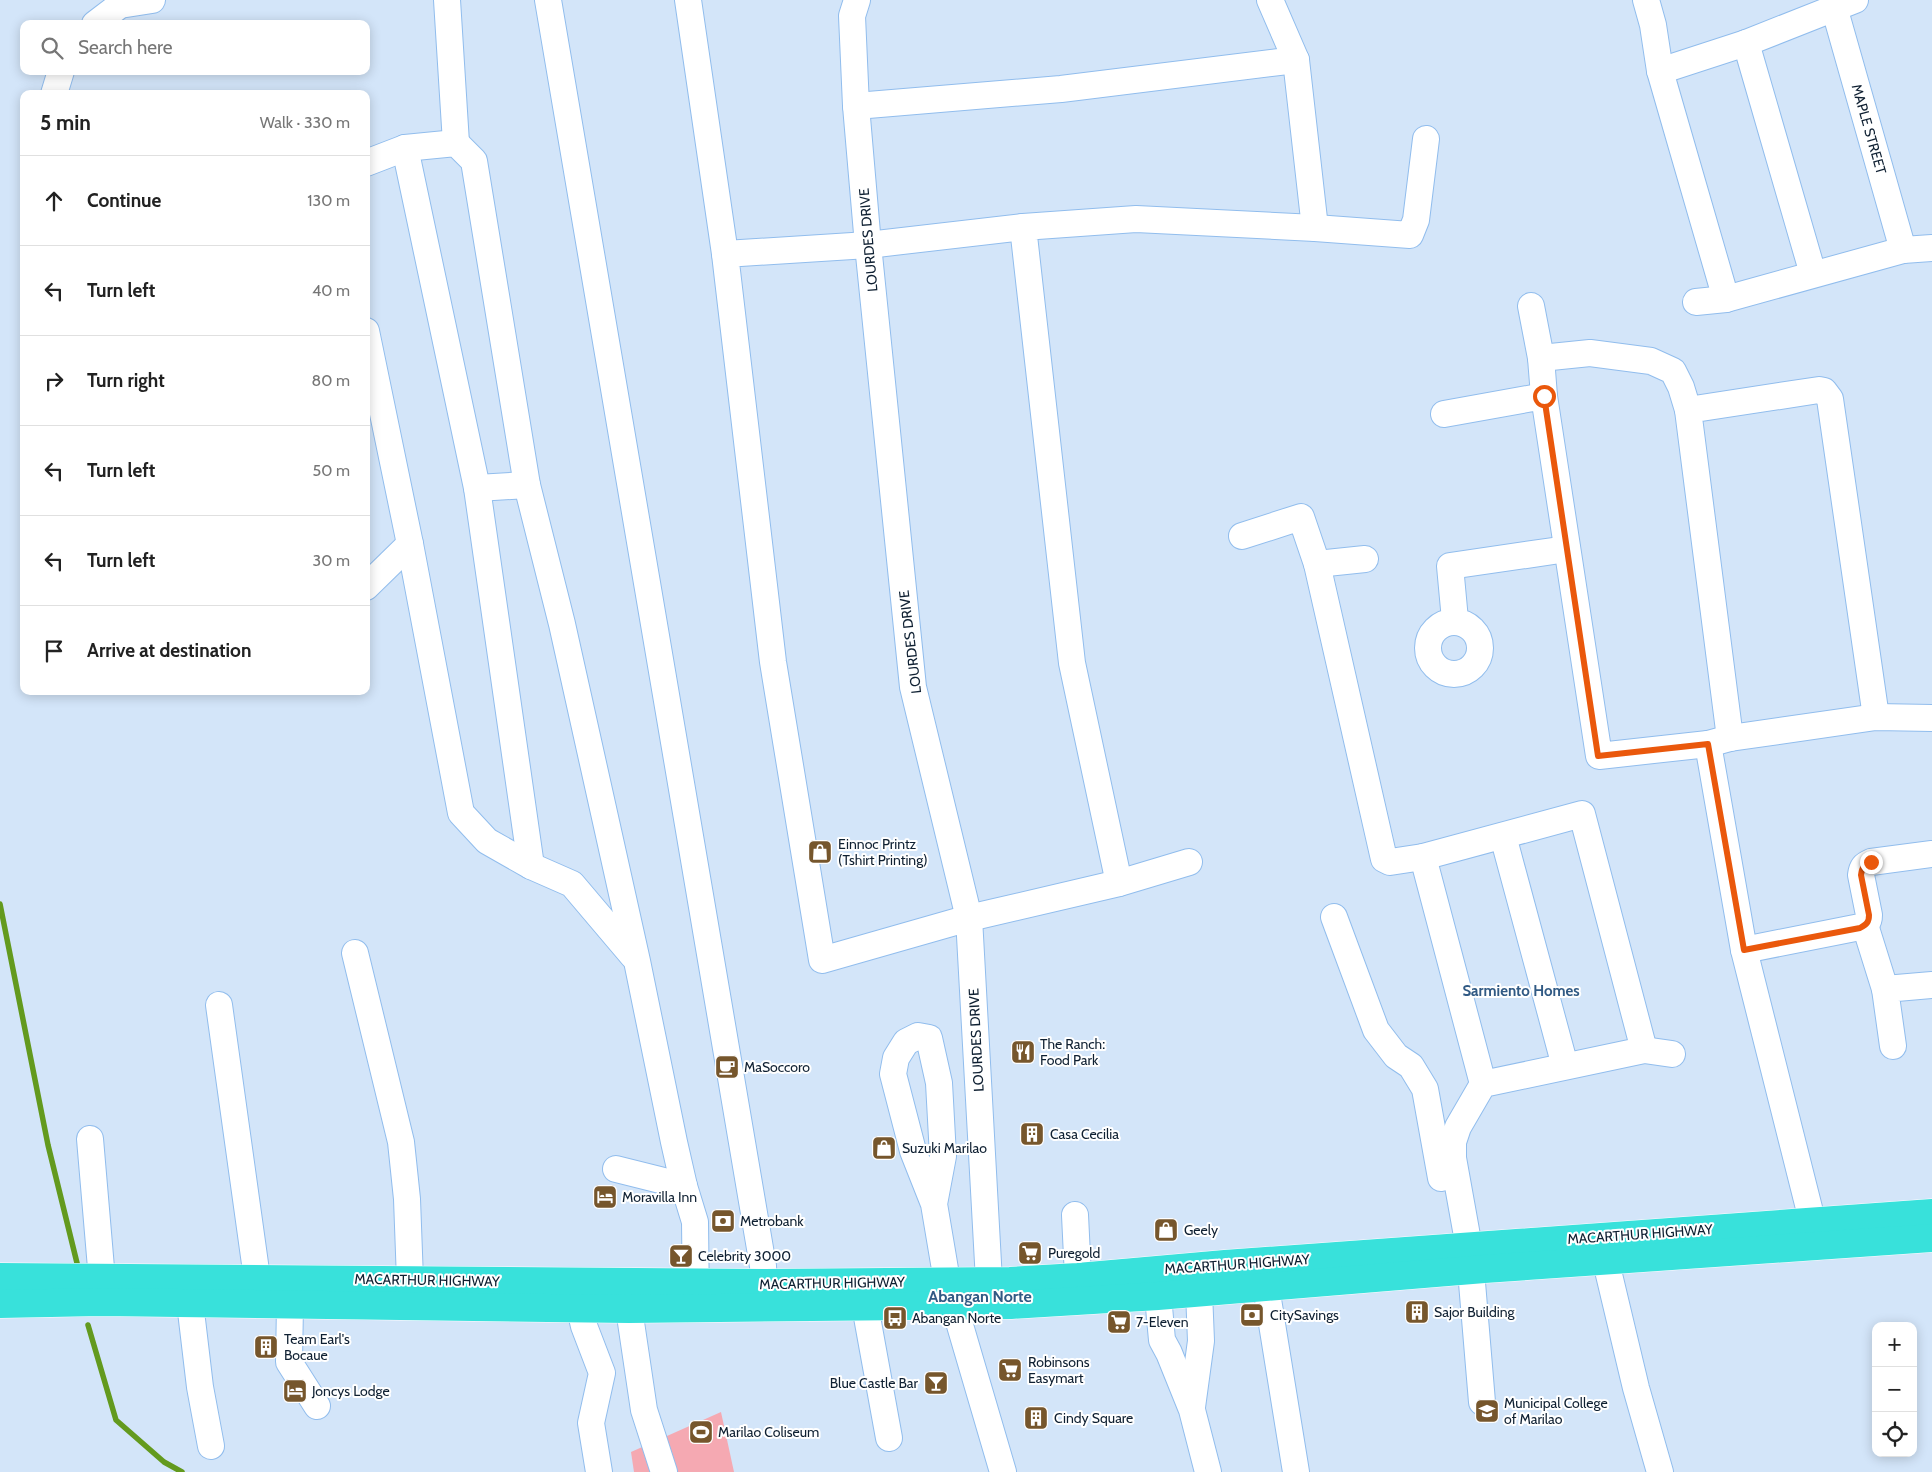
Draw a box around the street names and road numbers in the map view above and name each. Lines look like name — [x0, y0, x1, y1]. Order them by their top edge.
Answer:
street label: MAPLE STREET — [1848, 82, 1891, 177]
street label: LOURDES DRIVE — [854, 187, 881, 292]
street label: LOURDES DRIVE — [895, 589, 925, 695]
street label: LOURDES DRIVE — [964, 987, 988, 1092]
street label: MACARTHUR HIGHWAY — [1567, 1220, 1714, 1248]
street label: MACARTHUR HIGHWAY — [1164, 1250, 1311, 1278]
street label: MACARTHUR HIGHWAY — [354, 1270, 501, 1290]
street label: MACARTHUR HIGHWAY — [759, 1273, 906, 1293]

